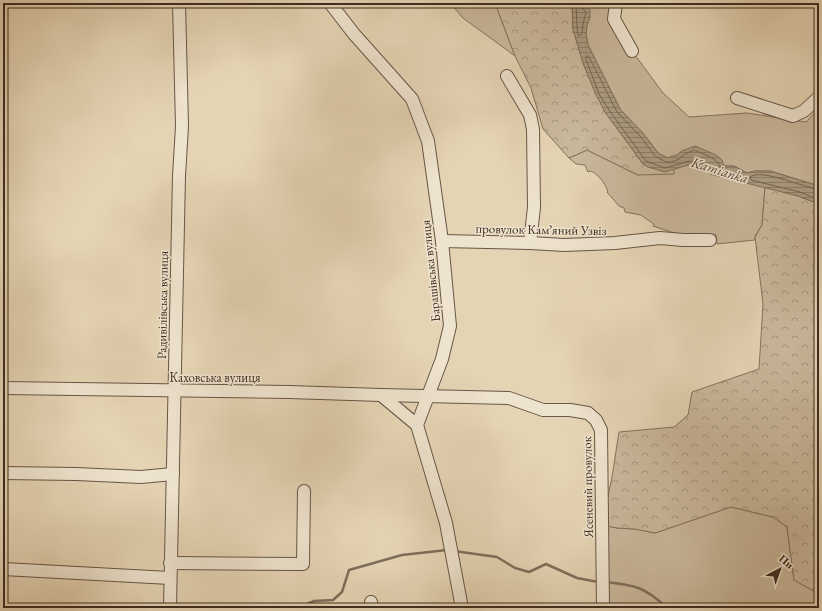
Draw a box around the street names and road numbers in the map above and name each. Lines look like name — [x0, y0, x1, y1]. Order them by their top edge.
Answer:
street label: Барашівська вулиця — [417, 219, 444, 323]
street label: провулок Камʼяний Узвіз — [475, 220, 607, 239]
street label: Радивілівська вулиця — [153, 250, 172, 359]
street label: Каховська вулиця — [169, 369, 261, 386]
street label: Ясеневий провулок — [578, 435, 597, 539]

